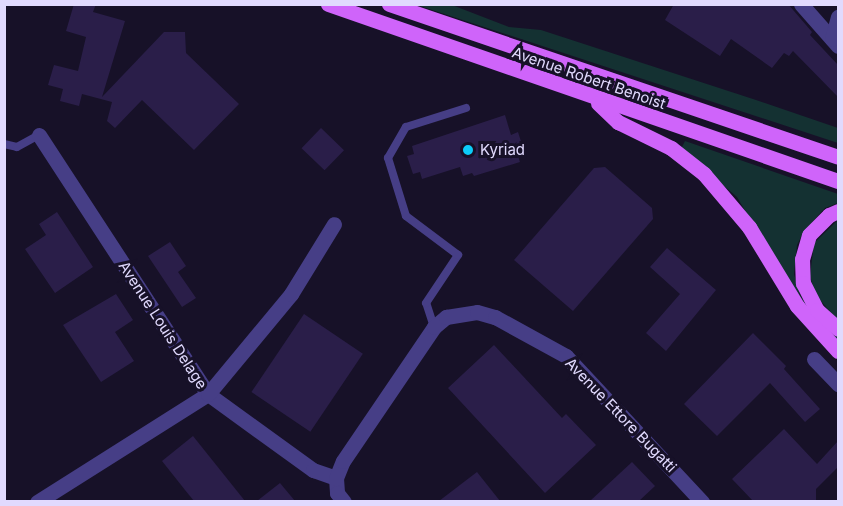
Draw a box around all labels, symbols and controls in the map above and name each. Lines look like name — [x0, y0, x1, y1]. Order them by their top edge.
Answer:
street label: Avenue Robert Benoist — [510, 43, 668, 113]
place label: Kyriad — [480, 141, 525, 159]
marker: Kyriad — [461, 143, 475, 157]
street label: Avenue Louis Delage — [115, 258, 211, 392]
street label: Avenue Ettore Bugatti — [562, 354, 680, 476]

